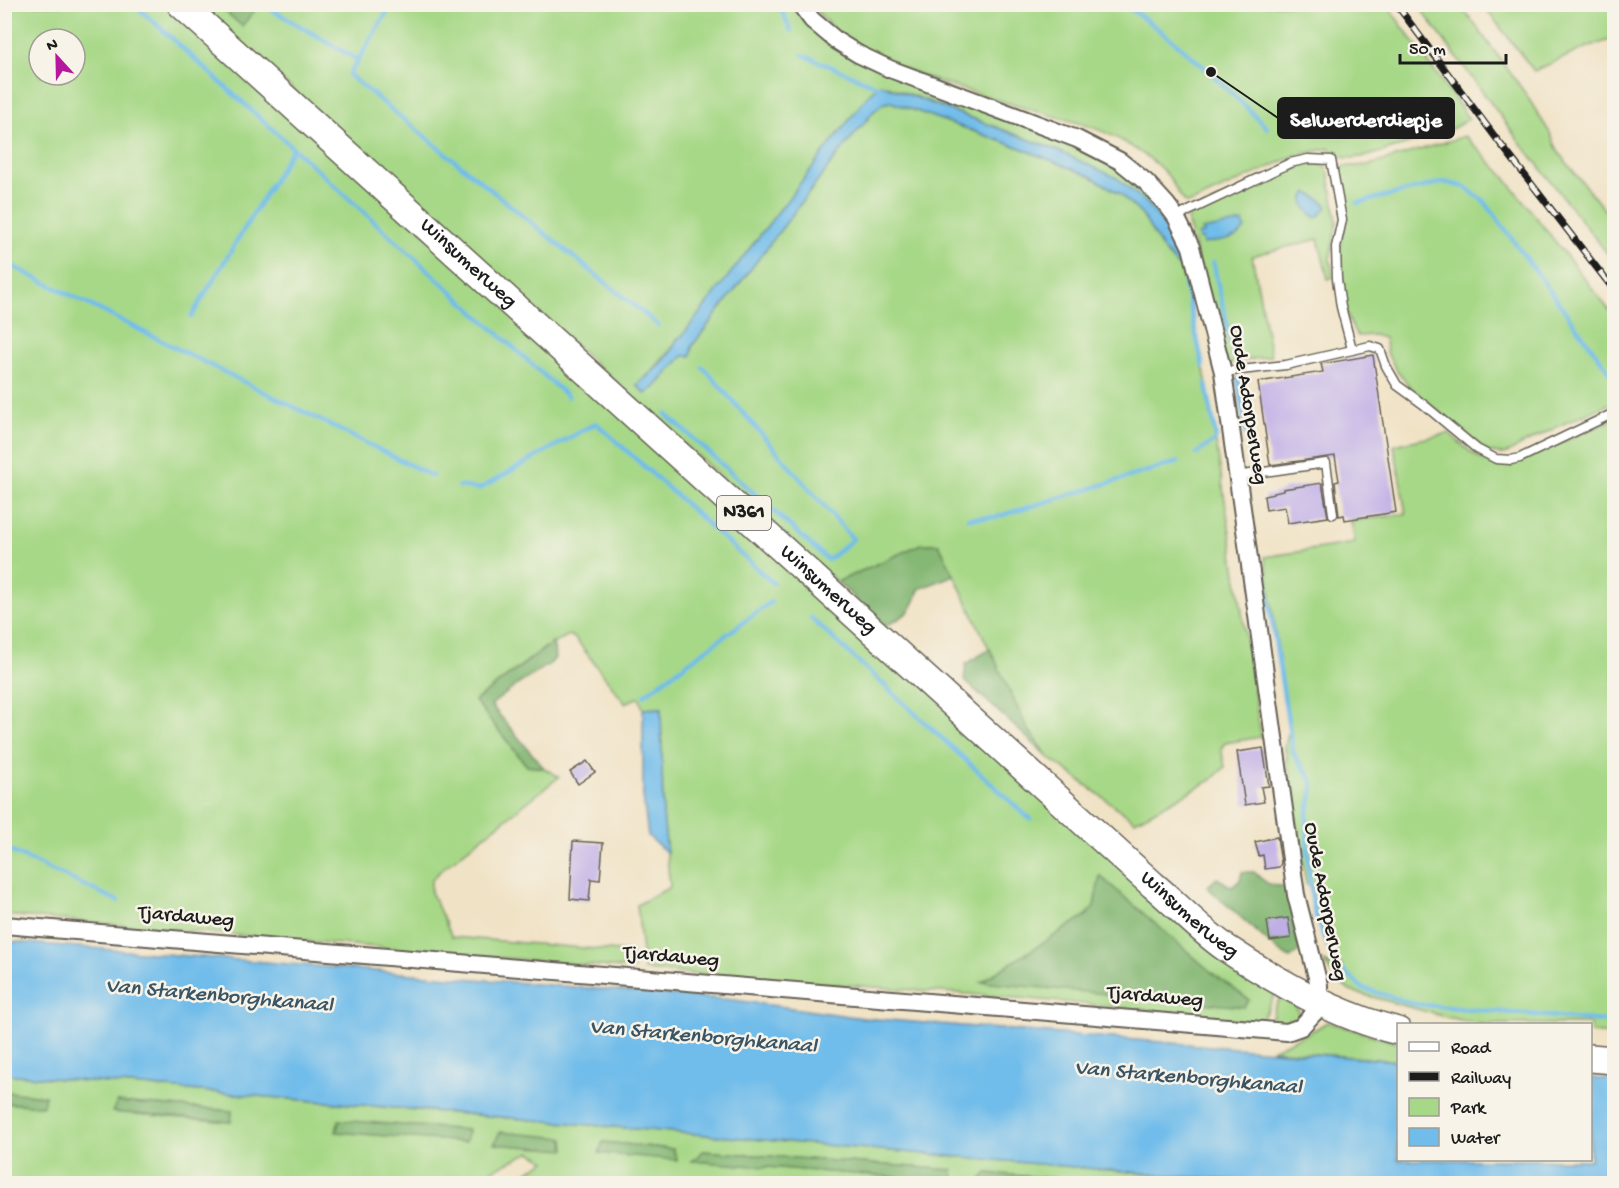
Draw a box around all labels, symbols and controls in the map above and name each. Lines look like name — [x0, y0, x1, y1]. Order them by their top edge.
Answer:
north arrow — [27, 27, 87, 87]
scale bar — [1400, 27, 1506, 65]
text: N — [44, 35, 62, 57]
text: 50 m — [1409, 40, 1446, 61]
callout: Selwerderdiepje — [1278, 98, 1454, 138]
text: Selwerderdiepje — [1290, 109, 1443, 135]
street label: Winsumerweg — [414, 214, 521, 314]
street label: Oude Adorperweg — [1222, 323, 1272, 487]
road number: N361 — [717, 496, 771, 530]
street label: Winsumerweg — [774, 540, 882, 641]
street label: Oude Adorperweg — [1296, 820, 1352, 984]
street label: Winsumerweg — [1134, 866, 1243, 965]
street label: Tjardaweg — [136, 901, 235, 935]
street label: Tjardaweg — [621, 941, 720, 975]
water label: Van Starkenborghkanaal — [104, 974, 335, 1020]
street label: Tjardaweg — [1105, 981, 1204, 1015]
water label: Van Starkenborghkanaal — [588, 1015, 819, 1061]
legend — [1397, 1023, 1592, 1161]
text: Road — [1451, 1039, 1492, 1060]
water label: Van Starkenborghkanaal — [1073, 1056, 1304, 1102]
text: Railway — [1451, 1069, 1511, 1090]
text: Park — [1450, 1099, 1487, 1120]
text: Water — [1451, 1129, 1501, 1150]

